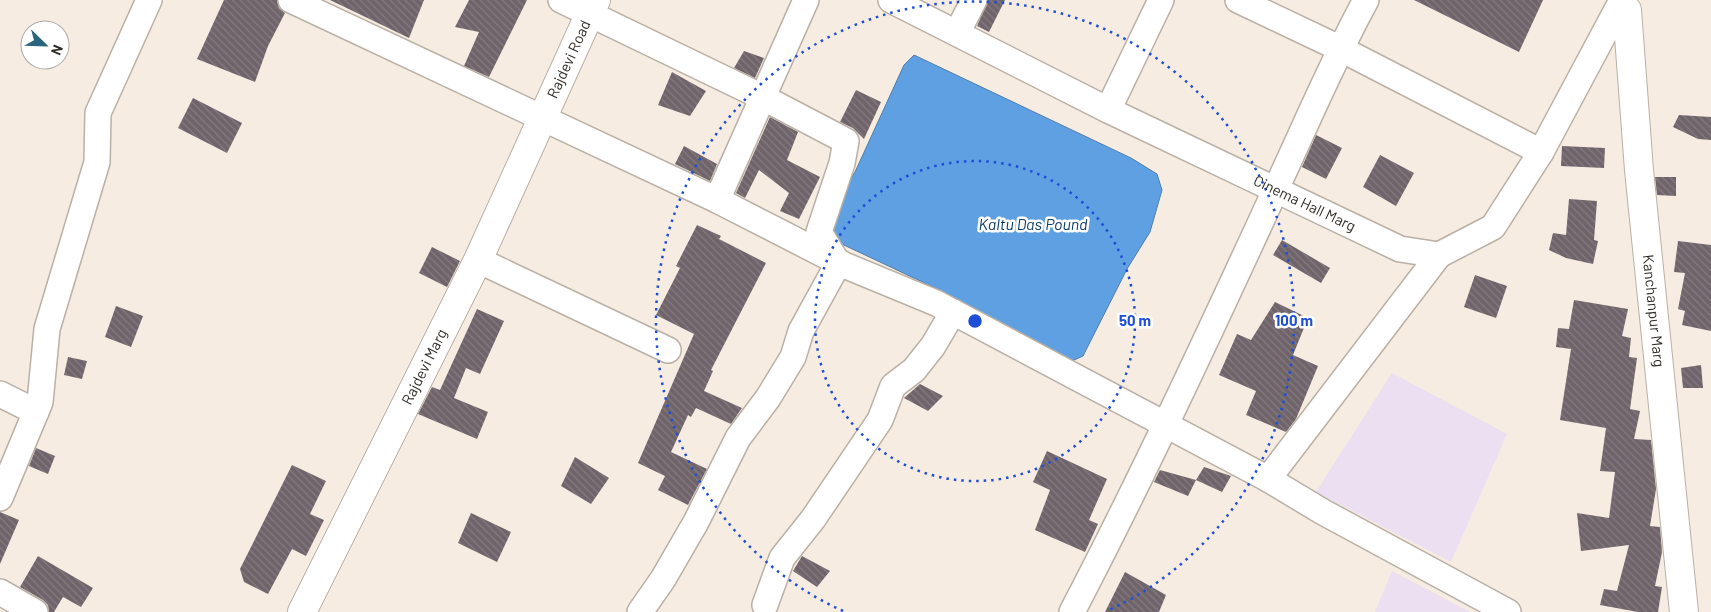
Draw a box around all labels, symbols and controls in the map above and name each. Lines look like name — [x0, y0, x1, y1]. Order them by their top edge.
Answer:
street label: Rajdevi Road — [543, 17, 594, 101]
north arrow — [20, 20, 70, 70]
text: N — [48, 43, 67, 58]
street label: Cinema Hall Marg — [1251, 171, 1359, 235]
water label: Kaltu Das Pound — [978, 214, 1088, 233]
street label: Kanchanpur Marg — [1640, 254, 1669, 368]
text: 50 m — [1119, 311, 1151, 329]
text: 100 m — [1275, 311, 1313, 329]
centre of rings — [966, 312, 984, 330]
street label: Rajdevi Marg — [397, 326, 450, 407]

